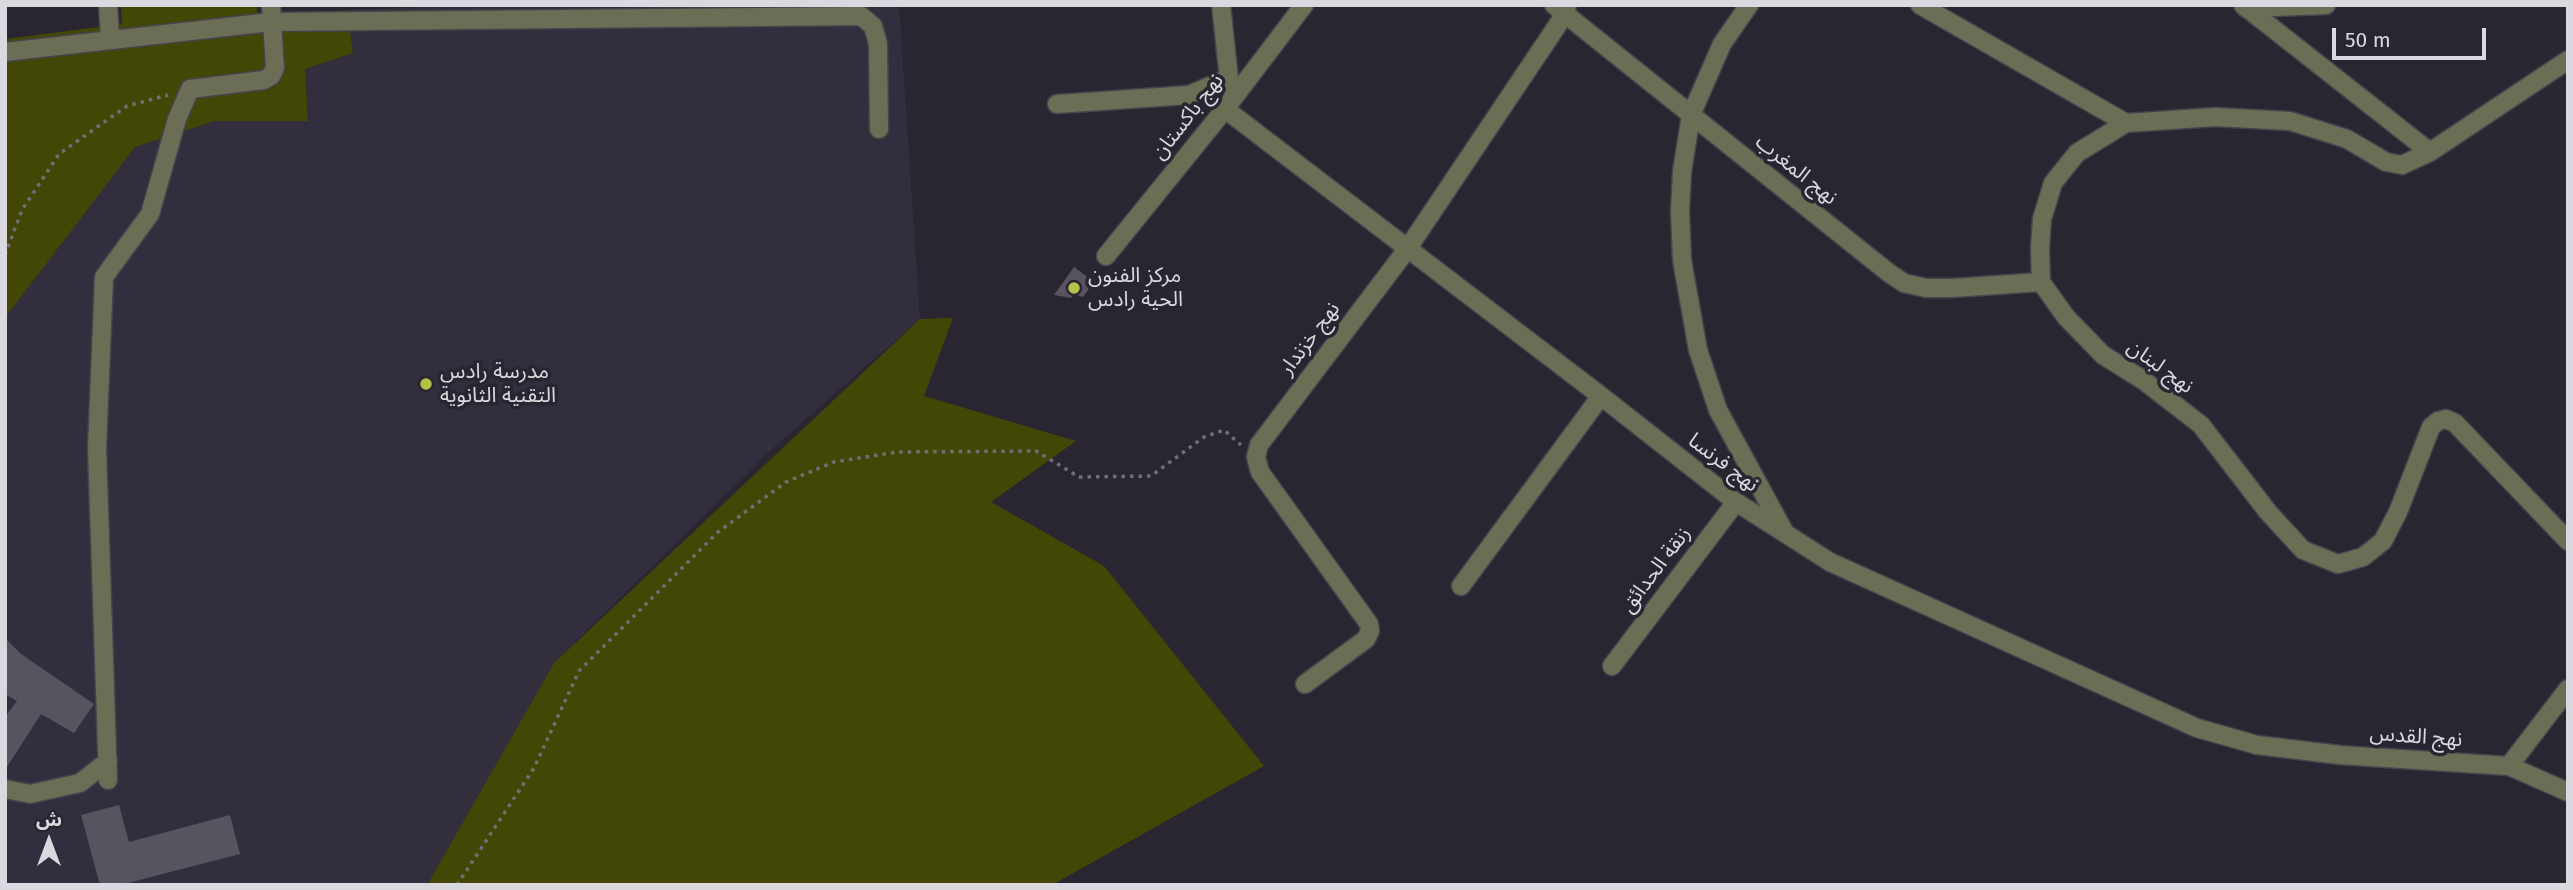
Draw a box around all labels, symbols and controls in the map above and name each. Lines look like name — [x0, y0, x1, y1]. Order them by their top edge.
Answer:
scale bar — [2335, 14, 2489, 58]
text: 50 m — [2345, 27, 2391, 53]
street label: نهج باكستان — [1147, 69, 1229, 165]
street label: نهج المغرب — [1750, 129, 1842, 211]
place label: مركز الفنون الحية رادس — [1088, 263, 1183, 313]
marker: مركز الفنون الحية رادس — [1066, 280, 1082, 296]
street label: نهج خزندار — [1274, 297, 1346, 381]
street label: نهج لبنان — [2122, 335, 2198, 399]
place label: مدرسة رادس التقنية الثانوية — [440, 359, 556, 409]
marker: مدرسة رادس التقنية الثانوية — [418, 376, 434, 392]
street label: نهج فرنسا — [1683, 428, 1763, 498]
street label: زنقة الحدائق — [1615, 522, 1697, 618]
street label: نهج القدس — [2369, 721, 2463, 753]
north arrow — [14, 806, 84, 876]
text: ش — [36, 808, 62, 831]

